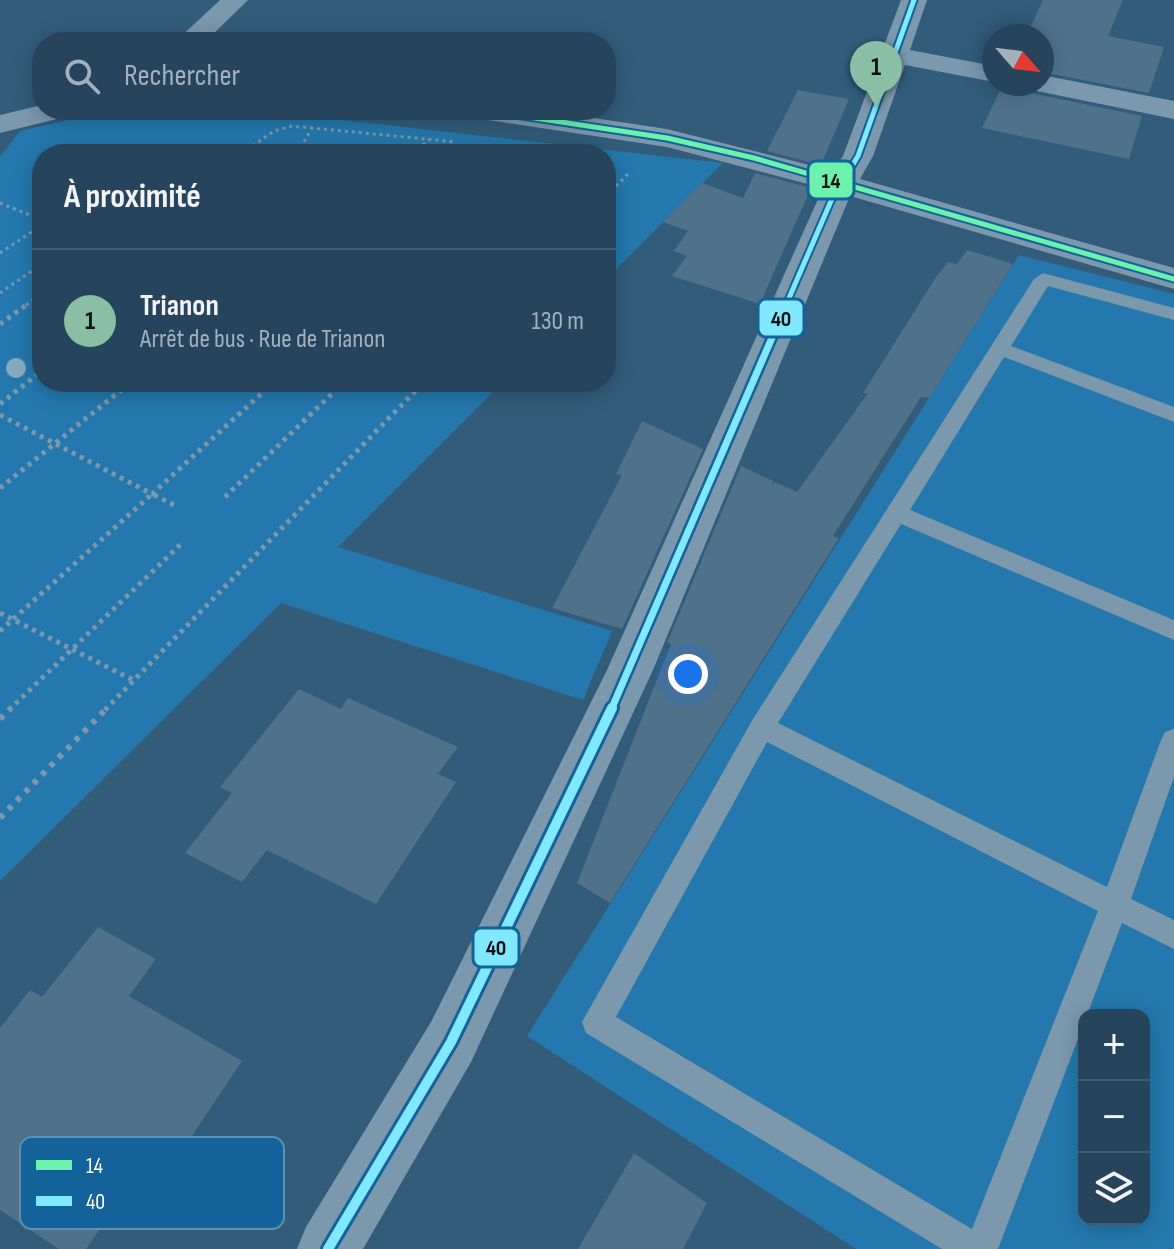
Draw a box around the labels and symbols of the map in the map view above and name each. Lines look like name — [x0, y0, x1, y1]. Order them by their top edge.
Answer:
north arrow — [982, 24, 1054, 96]
pin: 1 — [850, 41, 902, 107]
line badge: 14 — [808, 161, 854, 199]
text: 14 — [821, 168, 841, 195]
line badge: 40 — [758, 299, 804, 337]
text: 40 — [771, 306, 791, 333]
your location — [668, 654, 708, 694]
line badge: 40 — [473, 928, 519, 967]
text: 40 — [486, 935, 506, 962]
legend — [20, 1137, 284, 1229]
text: 14 — [86, 1153, 103, 1180]
text: 40 — [86, 1189, 105, 1216]

